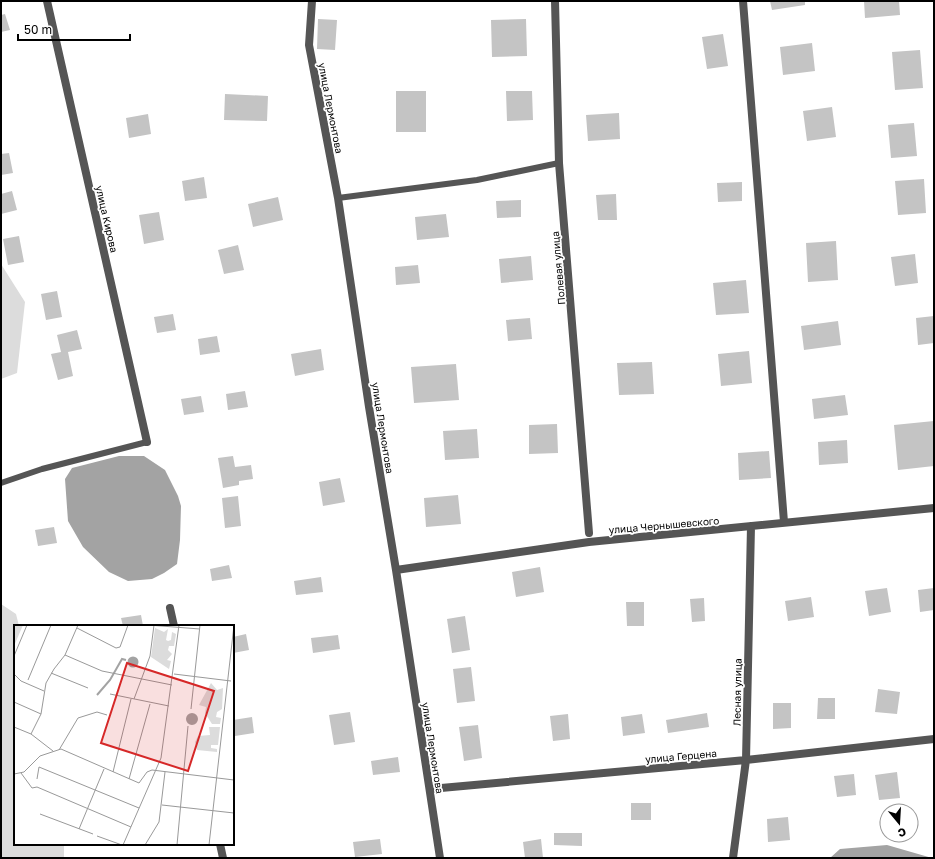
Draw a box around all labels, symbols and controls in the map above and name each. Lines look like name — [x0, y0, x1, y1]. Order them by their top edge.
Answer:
scale bar — [18, 16, 130, 42]
text: 50 m — [24, 22, 52, 37]
street label: улица Лермонтова — [316, 62, 346, 154]
street label: улица Кирова — [93, 184, 121, 254]
street label: Полевая улица — [549, 231, 567, 305]
street label: улица Лермонтова — [370, 381, 396, 475]
street label: улица Чернышевского — [608, 514, 720, 536]
inset map — [14, 625, 234, 845]
street label: Лесная улица — [730, 658, 744, 726]
street label: улица Лермонтова — [420, 701, 446, 795]
street label: улица Герцена — [645, 747, 717, 765]
north arrow — [879, 803, 919, 843]
text: С — [896, 826, 908, 840]

